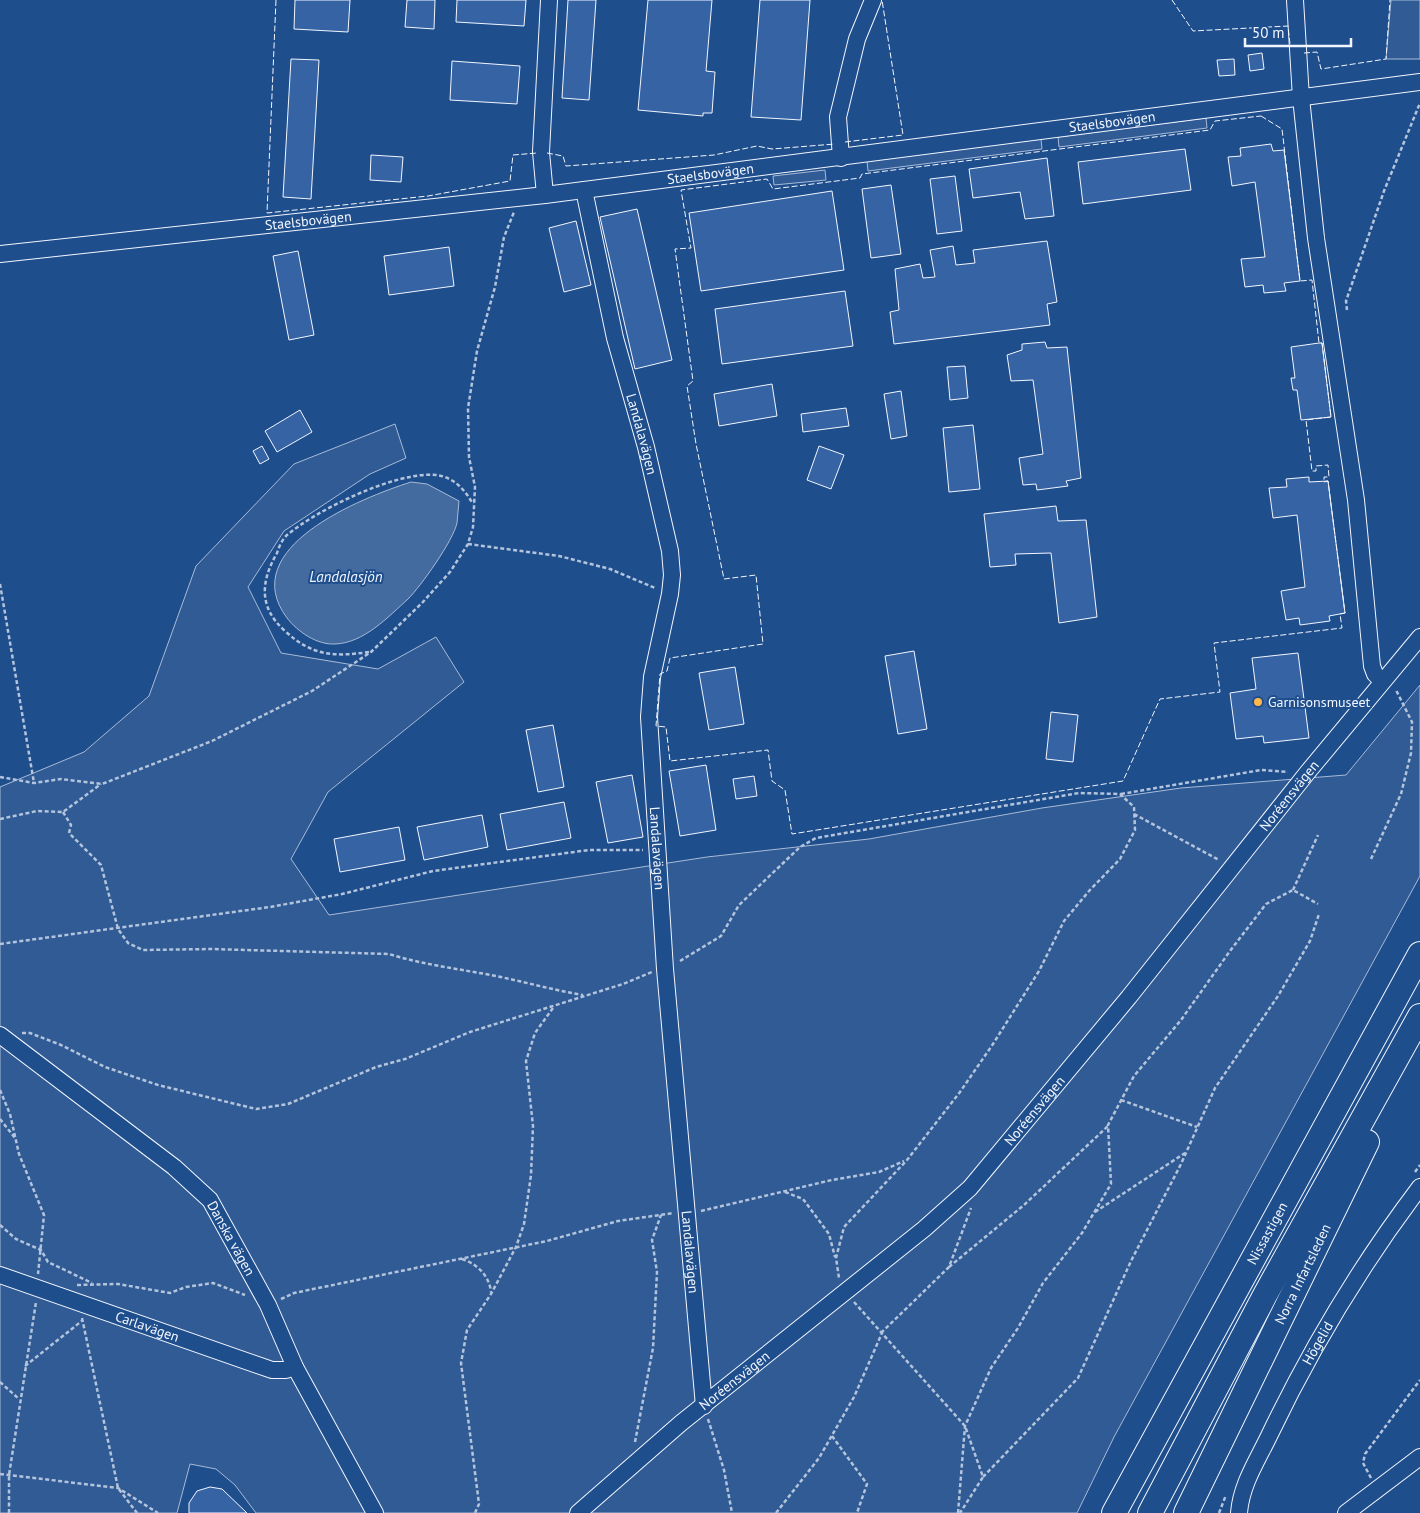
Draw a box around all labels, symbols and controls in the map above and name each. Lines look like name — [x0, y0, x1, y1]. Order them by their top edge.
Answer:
scale bar — [1245, 15, 1351, 47]
text: 50 m — [1252, 23, 1285, 42]
street label: Staelsbovägen — [1068, 107, 1157, 136]
street label: Staelsbovägen — [666, 159, 755, 188]
street label: Staelsbovägen — [264, 207, 353, 234]
street label: Landalavägen — [622, 392, 661, 476]
water label: Landalasjön — [309, 567, 383, 586]
place label: Garnisonsmuseet — [1268, 693, 1371, 711]
marker: Garnisonsmuseet — [1252, 696, 1264, 708]
street label: Noréensvägen — [1255, 757, 1323, 835]
street label: Landalavägen — [646, 806, 669, 890]
street label: Noréensvägen — [1000, 1072, 1069, 1149]
street label: Danska vägen — [203, 1198, 259, 1279]
street label: Nissastigen — [1243, 1199, 1292, 1268]
street label: Landalavägen — [678, 1210, 703, 1294]
street label: Norra Infartsleden — [1270, 1221, 1335, 1327]
street label: Carlavägen — [113, 1307, 182, 1346]
street label: Högelid — [1298, 1318, 1337, 1368]
street label: Noréensvägen — [695, 1347, 773, 1414]

